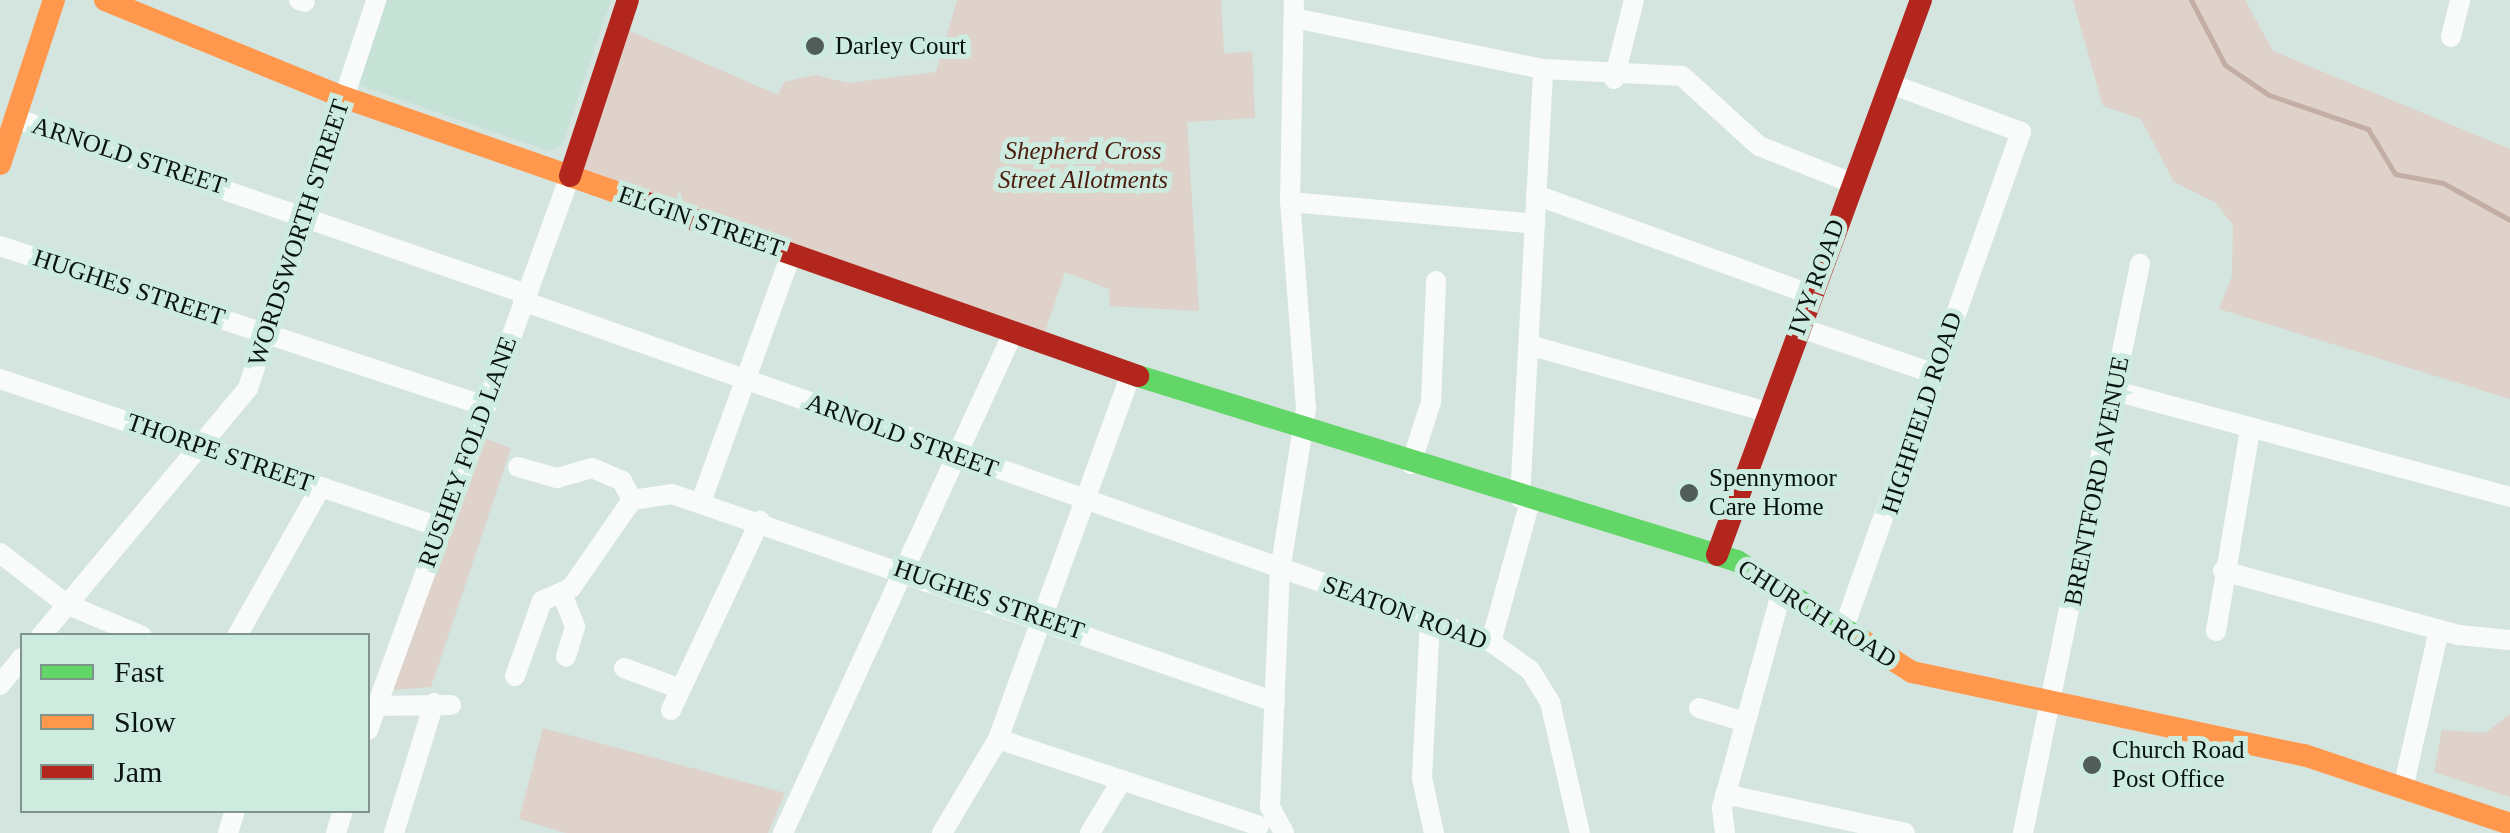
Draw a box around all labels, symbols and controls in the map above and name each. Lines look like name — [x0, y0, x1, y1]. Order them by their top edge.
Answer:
place label: Darley Court — [835, 31, 966, 61]
marker: Darley Court — [804, 35, 826, 57]
street label: WORDSWORTH STREET — [242, 96, 356, 370]
street label: ARNOLD STREET — [28, 111, 230, 201]
park label: Shepherd Cross Street Allotments — [998, 137, 1168, 196]
street label: ELGIN STREET — [614, 180, 788, 264]
street label: IVY ROAD — [1782, 215, 1852, 339]
street label: HUGHES STREET — [30, 243, 228, 333]
street label: HIGHFIELD ROAD — [1875, 308, 1969, 518]
street label: RUSHEY FOLD LANE — [412, 332, 524, 572]
street label: BRENTFORD AVENUE — [2058, 353, 2136, 609]
street label: ARNOLD STREET — [802, 387, 1002, 485]
street label: THORPE STREET — [123, 407, 317, 499]
place label: Spennymoor Care Home — [1709, 464, 1837, 523]
marker: Spennymoor Care Home — [1678, 482, 1700, 504]
street label: HUGHES STREET — [890, 553, 1088, 647]
street label: CHURCH ROAD — [1732, 553, 1902, 675]
street label: SEATON ROAD — [1319, 569, 1491, 657]
legend — [20, 633, 370, 813]
text: Fast — [114, 655, 164, 688]
text: Slow — [114, 705, 176, 738]
place label: Church Road Post Office — [2112, 736, 2245, 795]
marker: Church Road Post Office — [2081, 754, 2103, 776]
text: Jam — [114, 755, 162, 788]

